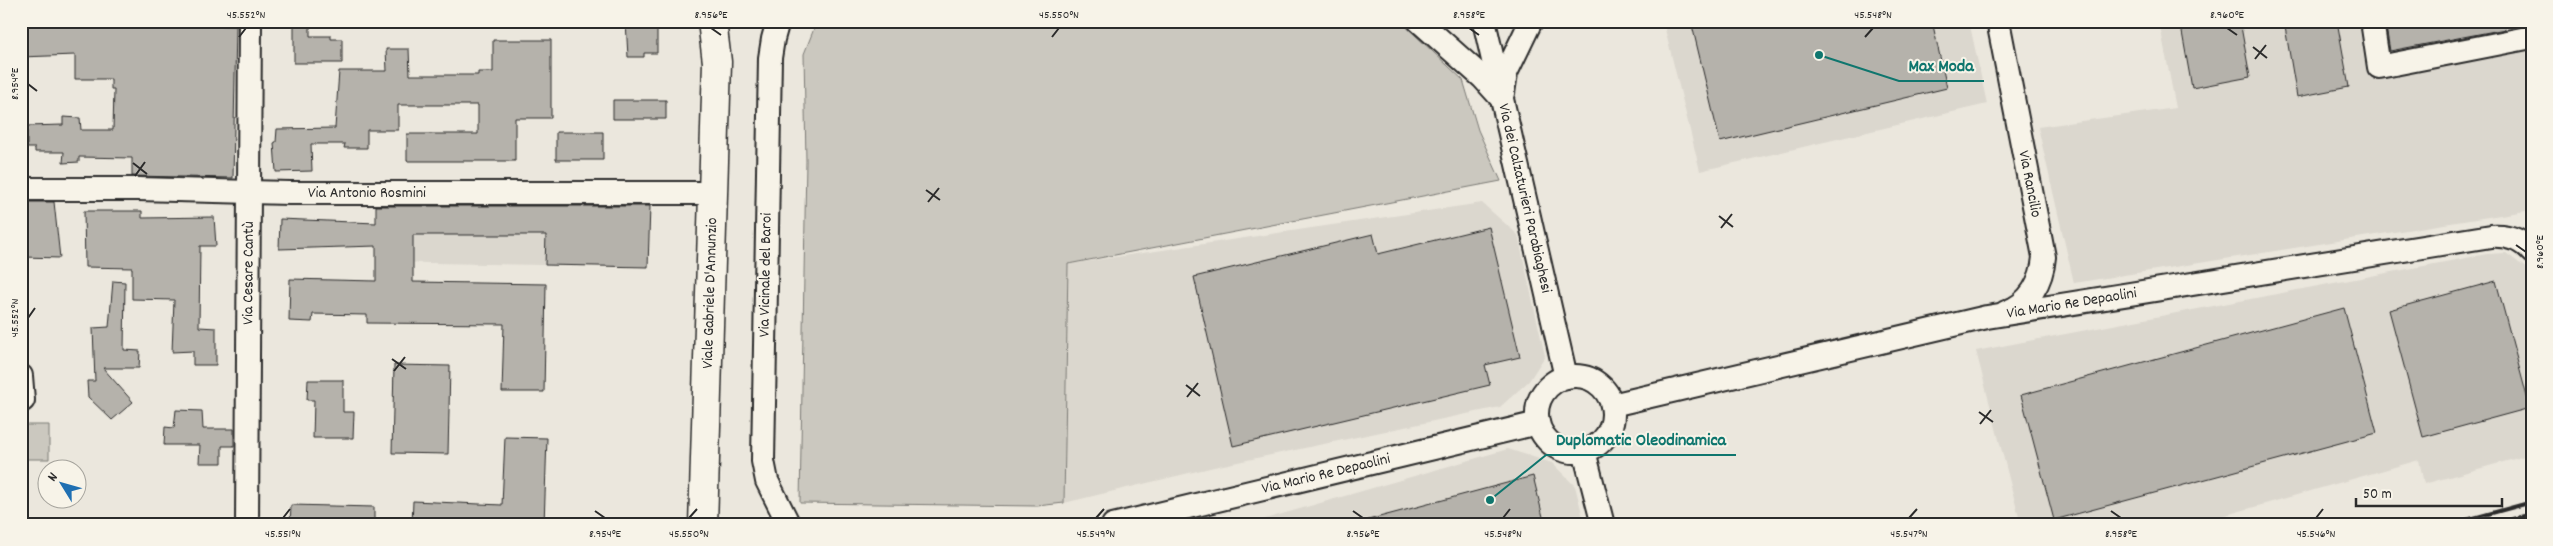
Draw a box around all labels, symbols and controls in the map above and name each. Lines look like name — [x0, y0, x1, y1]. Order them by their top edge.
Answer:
text: 45.552°N — [227, 7, 265, 24]
text: 8.956°E — [694, 7, 728, 24]
text: 45.550°N — [1039, 7, 1079, 24]
text: 8.958°E — [1453, 7, 1486, 24]
text: 45.548°N — [1854, 7, 1892, 24]
text: 8.960°E — [2210, 7, 2245, 24]
callout: Max Moda — [1899, 48, 1984, 81]
text: Max Moda — [1908, 55, 1974, 80]
text: 8.954°E — [7, 67, 24, 100]
street label: Via dei Calzaturieri Parabiaghesi — [1492, 101, 1558, 295]
street label: Via Rancilio — [2012, 148, 2048, 219]
street label: Via Antonio Rosmini — [308, 182, 426, 205]
street label: Via Vicinale del Baroi — [753, 213, 779, 337]
street label: Viale Gabriele D'Annunzio — [696, 217, 724, 369]
street label: Via Cesare Cantù — [237, 221, 260, 325]
text: 8.960°E — [2532, 234, 2549, 269]
street label: Via Mario Re Depaolini — [2005, 282, 2138, 325]
text: 45.552°N — [7, 299, 24, 337]
callout: Duplomatic Oleodinamica — [1546, 422, 1736, 455]
text: Duplomatic Oleodinamica — [1556, 429, 1727, 454]
street label: Via Mario Re Depaolini — [1259, 447, 1393, 500]
north arrow — [38, 458, 88, 508]
text: N — [43, 469, 63, 486]
scale bar — [2356, 476, 2502, 508]
text: 50 m — [2363, 484, 2392, 506]
text: 45.551°N — [265, 526, 301, 543]
text: 8.954°E — [589, 526, 622, 543]
text: 45.550°N — [669, 526, 709, 543]
text: 45.549°N — [1077, 526, 1115, 543]
text: 8.956°E — [1346, 526, 1380, 543]
text: 45.548°N — [1484, 526, 1522, 543]
text: 45.547°N — [1890, 526, 1928, 543]
text: 8.958°E — [2105, 526, 2138, 543]
text: 45.546°N — [2297, 526, 2335, 543]

